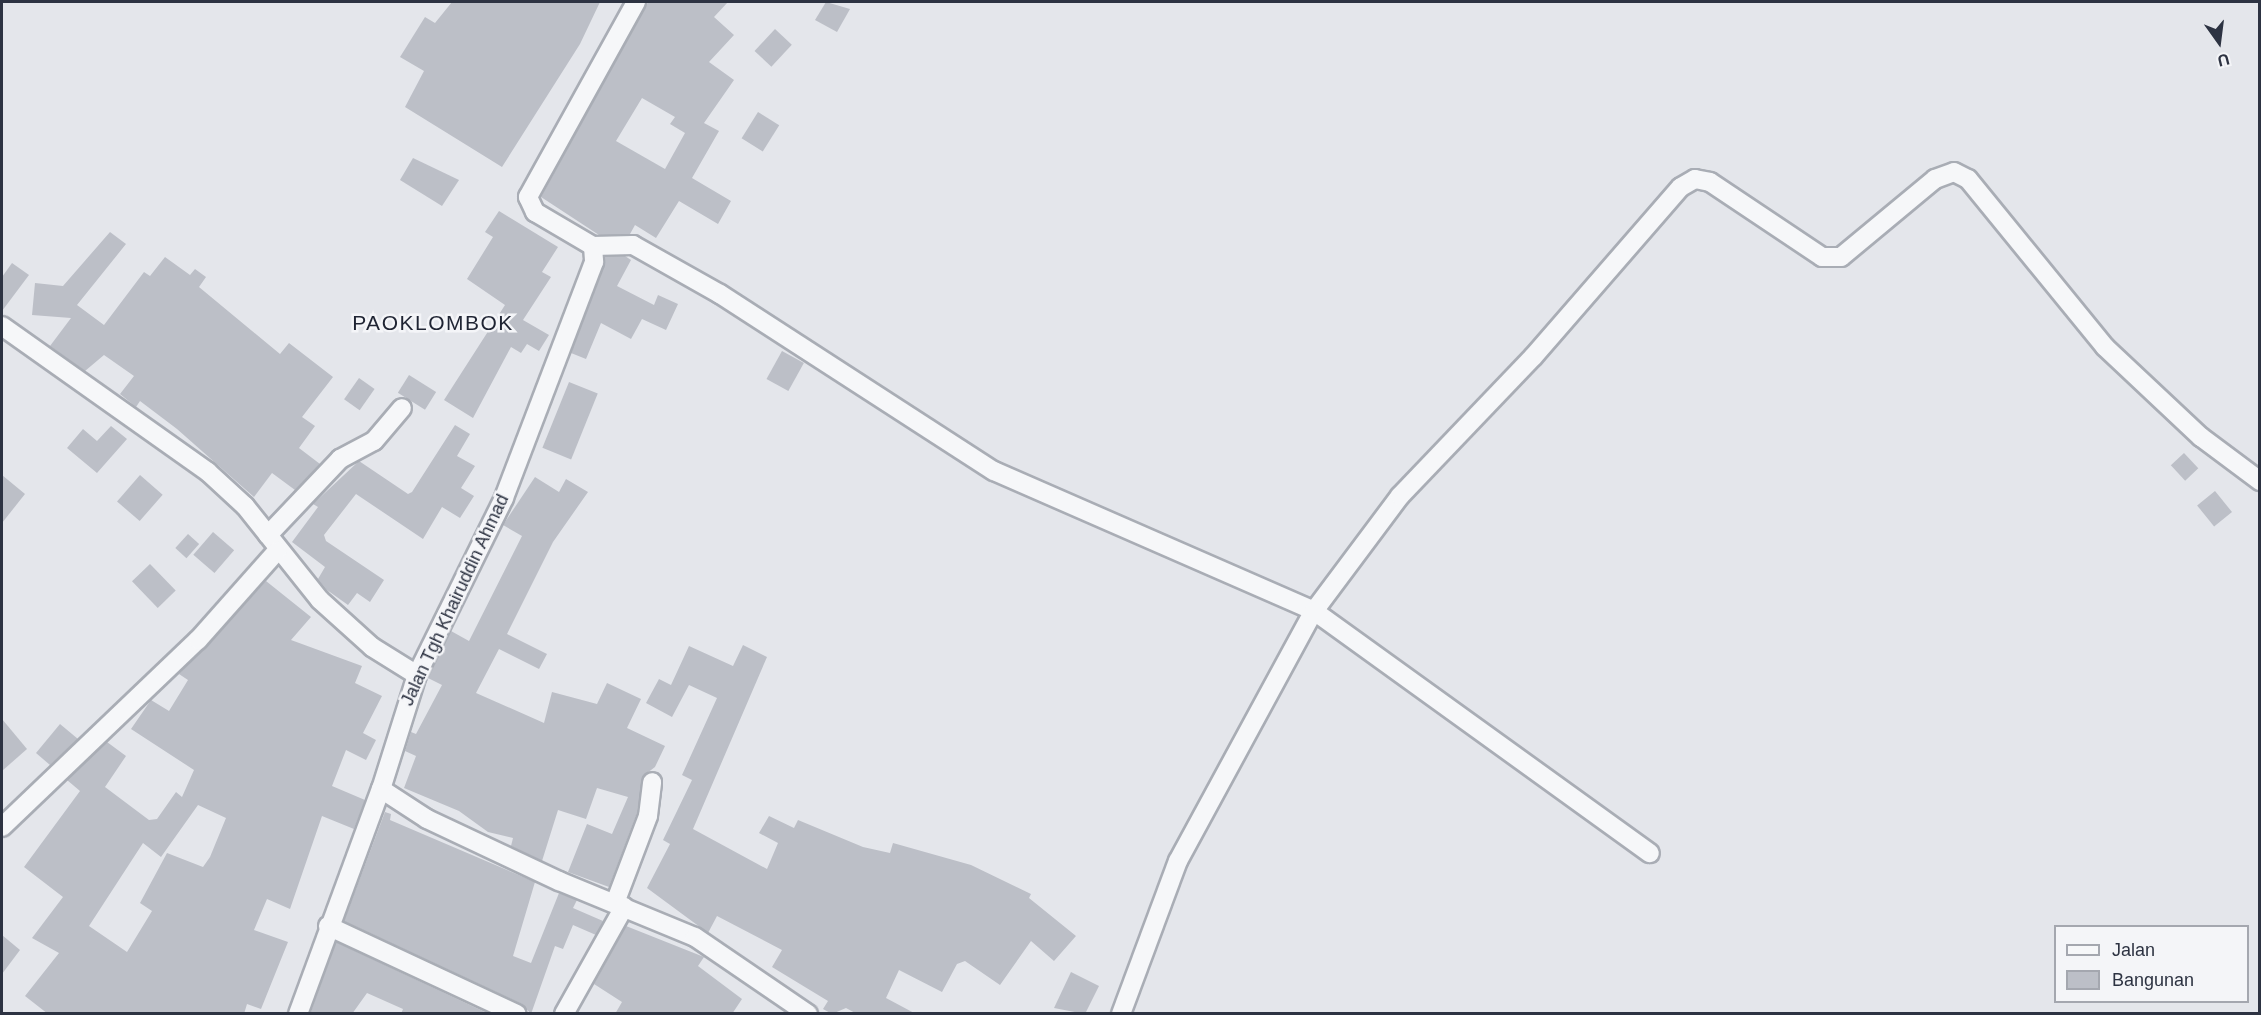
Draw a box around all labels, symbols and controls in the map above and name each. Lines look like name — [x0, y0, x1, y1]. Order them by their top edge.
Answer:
north arrow — [2189, 12, 2249, 72]
text: U — [2216, 50, 2231, 70]
district label: PAOKLOMBOK — [352, 310, 514, 336]
street label: Jalan Tgh Khairuddin Ahmad — [396, 490, 514, 710]
legend — [2054, 925, 2249, 1003]
text: Jalan — [2112, 940, 2155, 960]
text: Bangunan — [2112, 970, 2194, 990]

